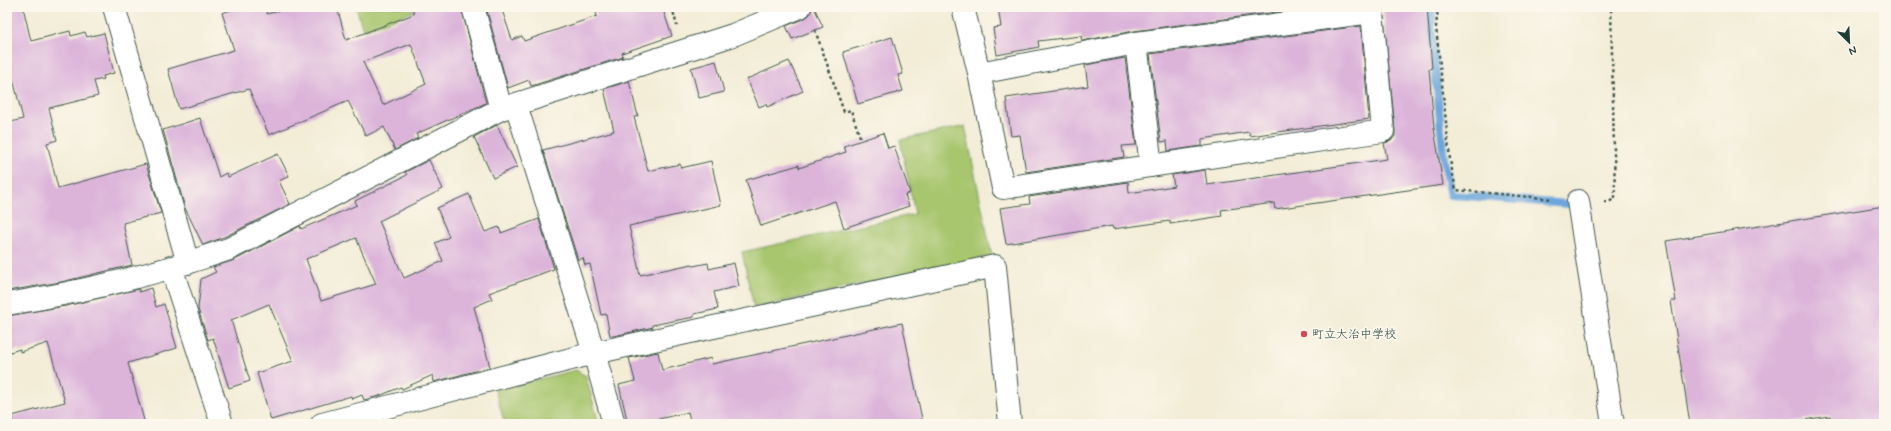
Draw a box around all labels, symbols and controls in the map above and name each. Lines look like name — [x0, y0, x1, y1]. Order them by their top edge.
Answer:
north arrow — [1829, 22, 1869, 62]
text: N — [1846, 42, 1859, 58]
place label: 町立大治中学校 — [1312, 327, 1396, 343]
marker: 町立大治中学校 — [1299, 329, 1309, 339]

